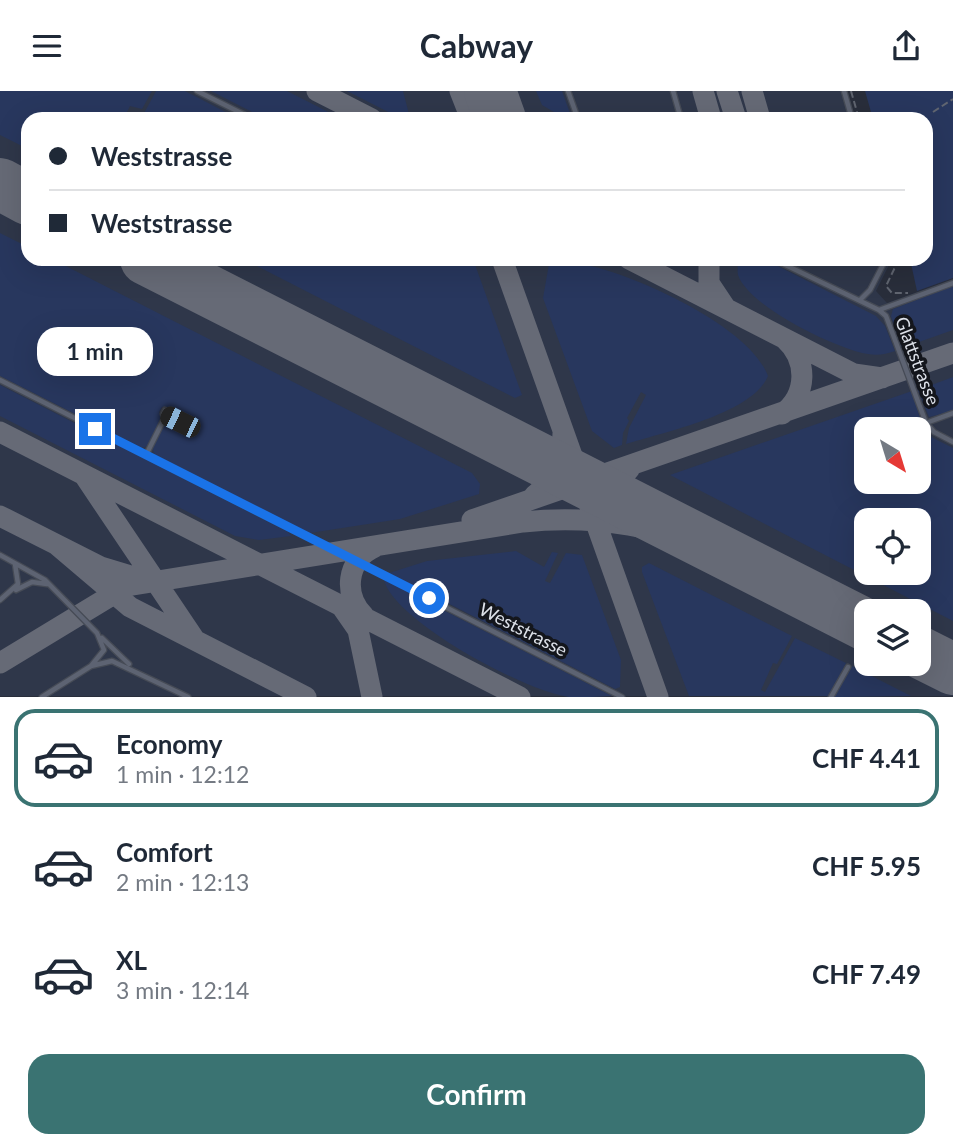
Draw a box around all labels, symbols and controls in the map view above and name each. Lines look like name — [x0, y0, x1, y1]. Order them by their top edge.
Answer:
text: Cabway — [420, 26, 533, 65]
icon: menu — [28, 27, 66, 65]
icon: share — [887, 27, 925, 65]
text: Weststrasse — [91, 140, 232, 172]
text: Weststrasse — [91, 207, 232, 239]
street label: Glattstrasse — [891, 313, 945, 408]
callout: 1 min — [37, 327, 153, 377]
text: 1 min — [66, 337, 124, 365]
car — [157, 403, 204, 441]
route end — [79, 413, 111, 445]
north arrow — [854, 417, 931, 493]
map controls — [854, 417, 931, 676]
button: locate — [854, 508, 931, 585]
route start — [413, 582, 445, 614]
street label: Weststrasse — [476, 597, 571, 661]
button: layers — [854, 599, 931, 676]
icon: car — [32, 727, 95, 790]
text: Economy — [116, 728, 222, 760]
text: CHF 4.41 — [812, 742, 921, 774]
text: 1 min · 12:12 — [116, 760, 249, 788]
icon: car — [32, 835, 95, 898]
text: Comfort — [116, 836, 213, 868]
text: CHF 5.95 — [812, 850, 921, 882]
text: 2 min · 12:13 — [116, 868, 249, 896]
icon: car — [32, 943, 95, 1006]
text: XL — [116, 944, 147, 976]
text: CHF 7.49 — [812, 958, 921, 990]
text: 3 min · 12:14 — [116, 976, 249, 1004]
button: Confirm — [28, 1054, 925, 1134]

